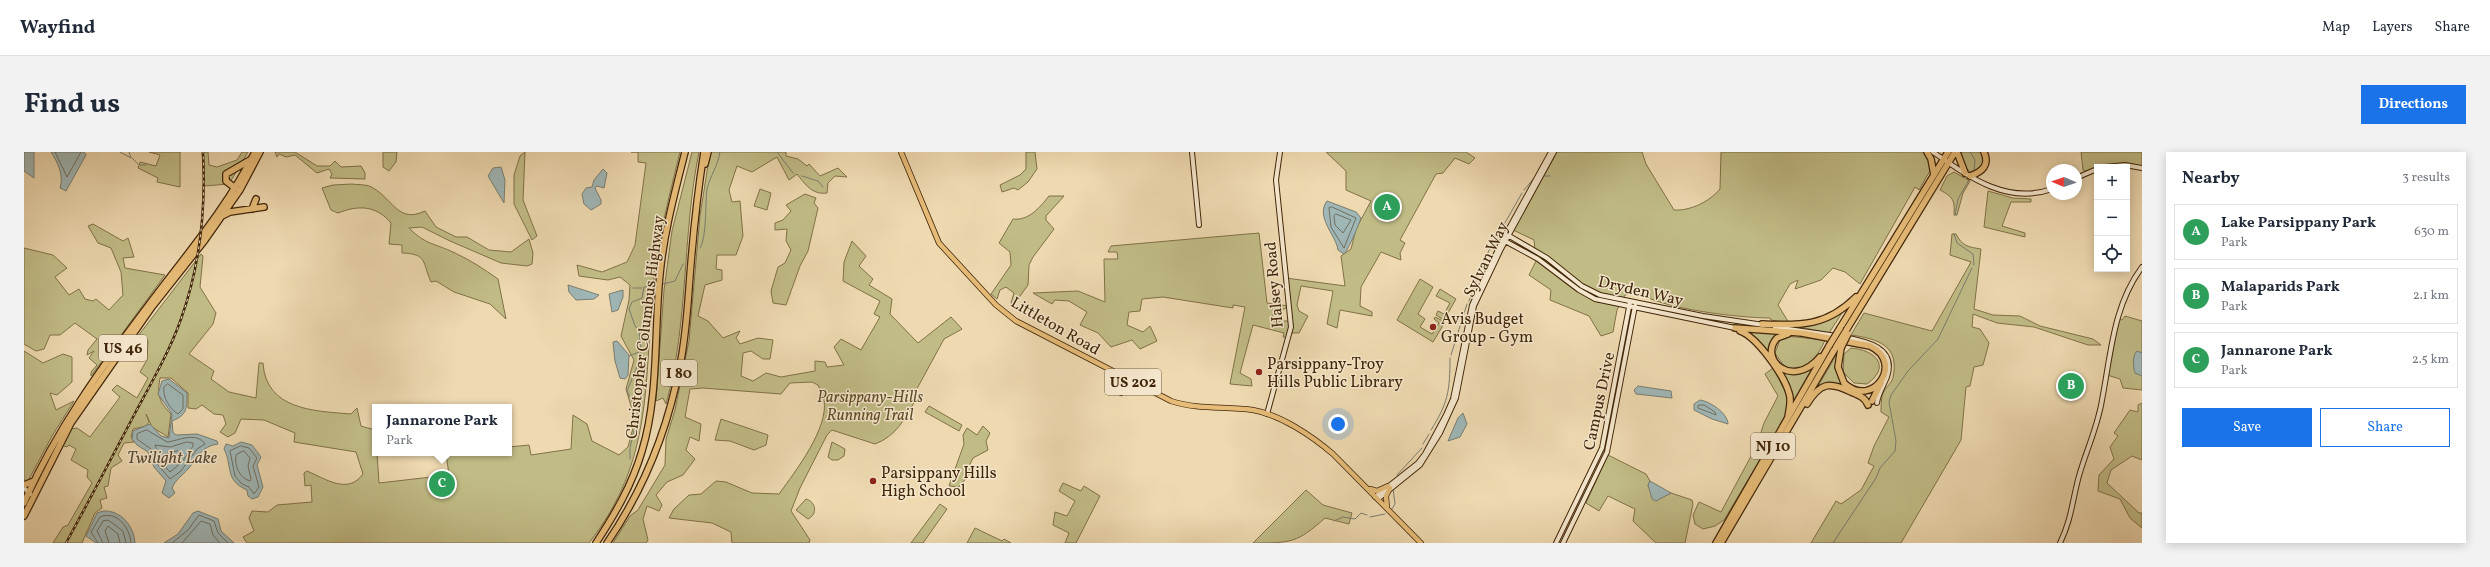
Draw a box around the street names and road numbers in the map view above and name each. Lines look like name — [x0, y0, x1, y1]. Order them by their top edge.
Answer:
street label: Christopher Columbus Highway — [621, 214, 671, 440]
street label: Sylvan Way — [1459, 218, 1515, 302]
street label: Halsey Road — [1260, 241, 1290, 329]
street label: Dryden Way — [1596, 271, 1686, 313]
street label: Littleton Road — [1006, 292, 1104, 361]
road number: US 46 — [99, 335, 147, 361]
street label: Campus Drive — [1579, 350, 1621, 453]
road number: I 80 — [661, 360, 697, 386]
road number: US 202 — [1105, 369, 1161, 395]
road number: NJ 10 — [1751, 433, 1795, 459]

